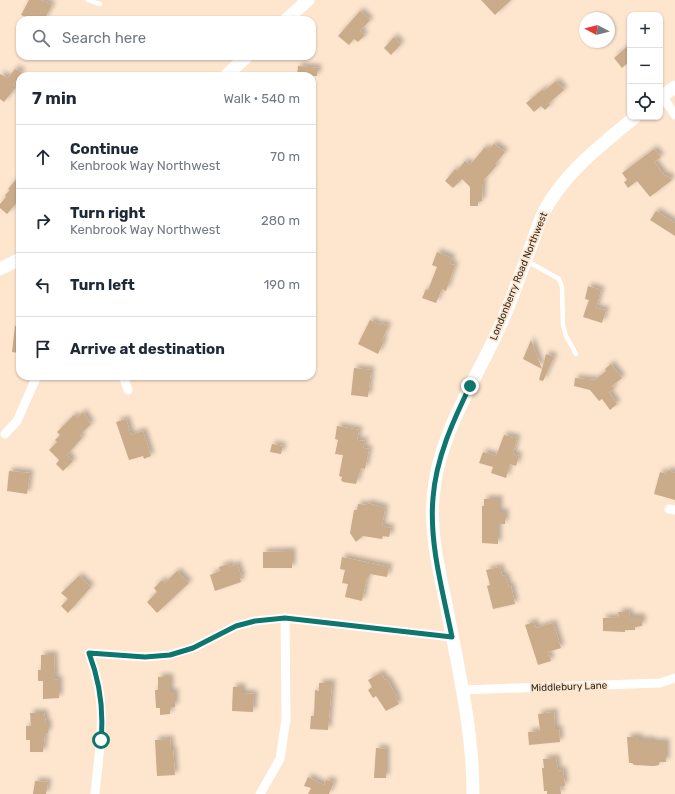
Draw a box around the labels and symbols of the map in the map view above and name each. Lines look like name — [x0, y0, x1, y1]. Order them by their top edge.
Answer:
north arrow — [579, 12, 615, 48]
street label: Londonberry Road Northwest — [488, 211, 550, 342]
route end — [461, 377, 479, 395]
street label: Middlebury Lane — [531, 680, 608, 694]
route start — [92, 731, 110, 749]

